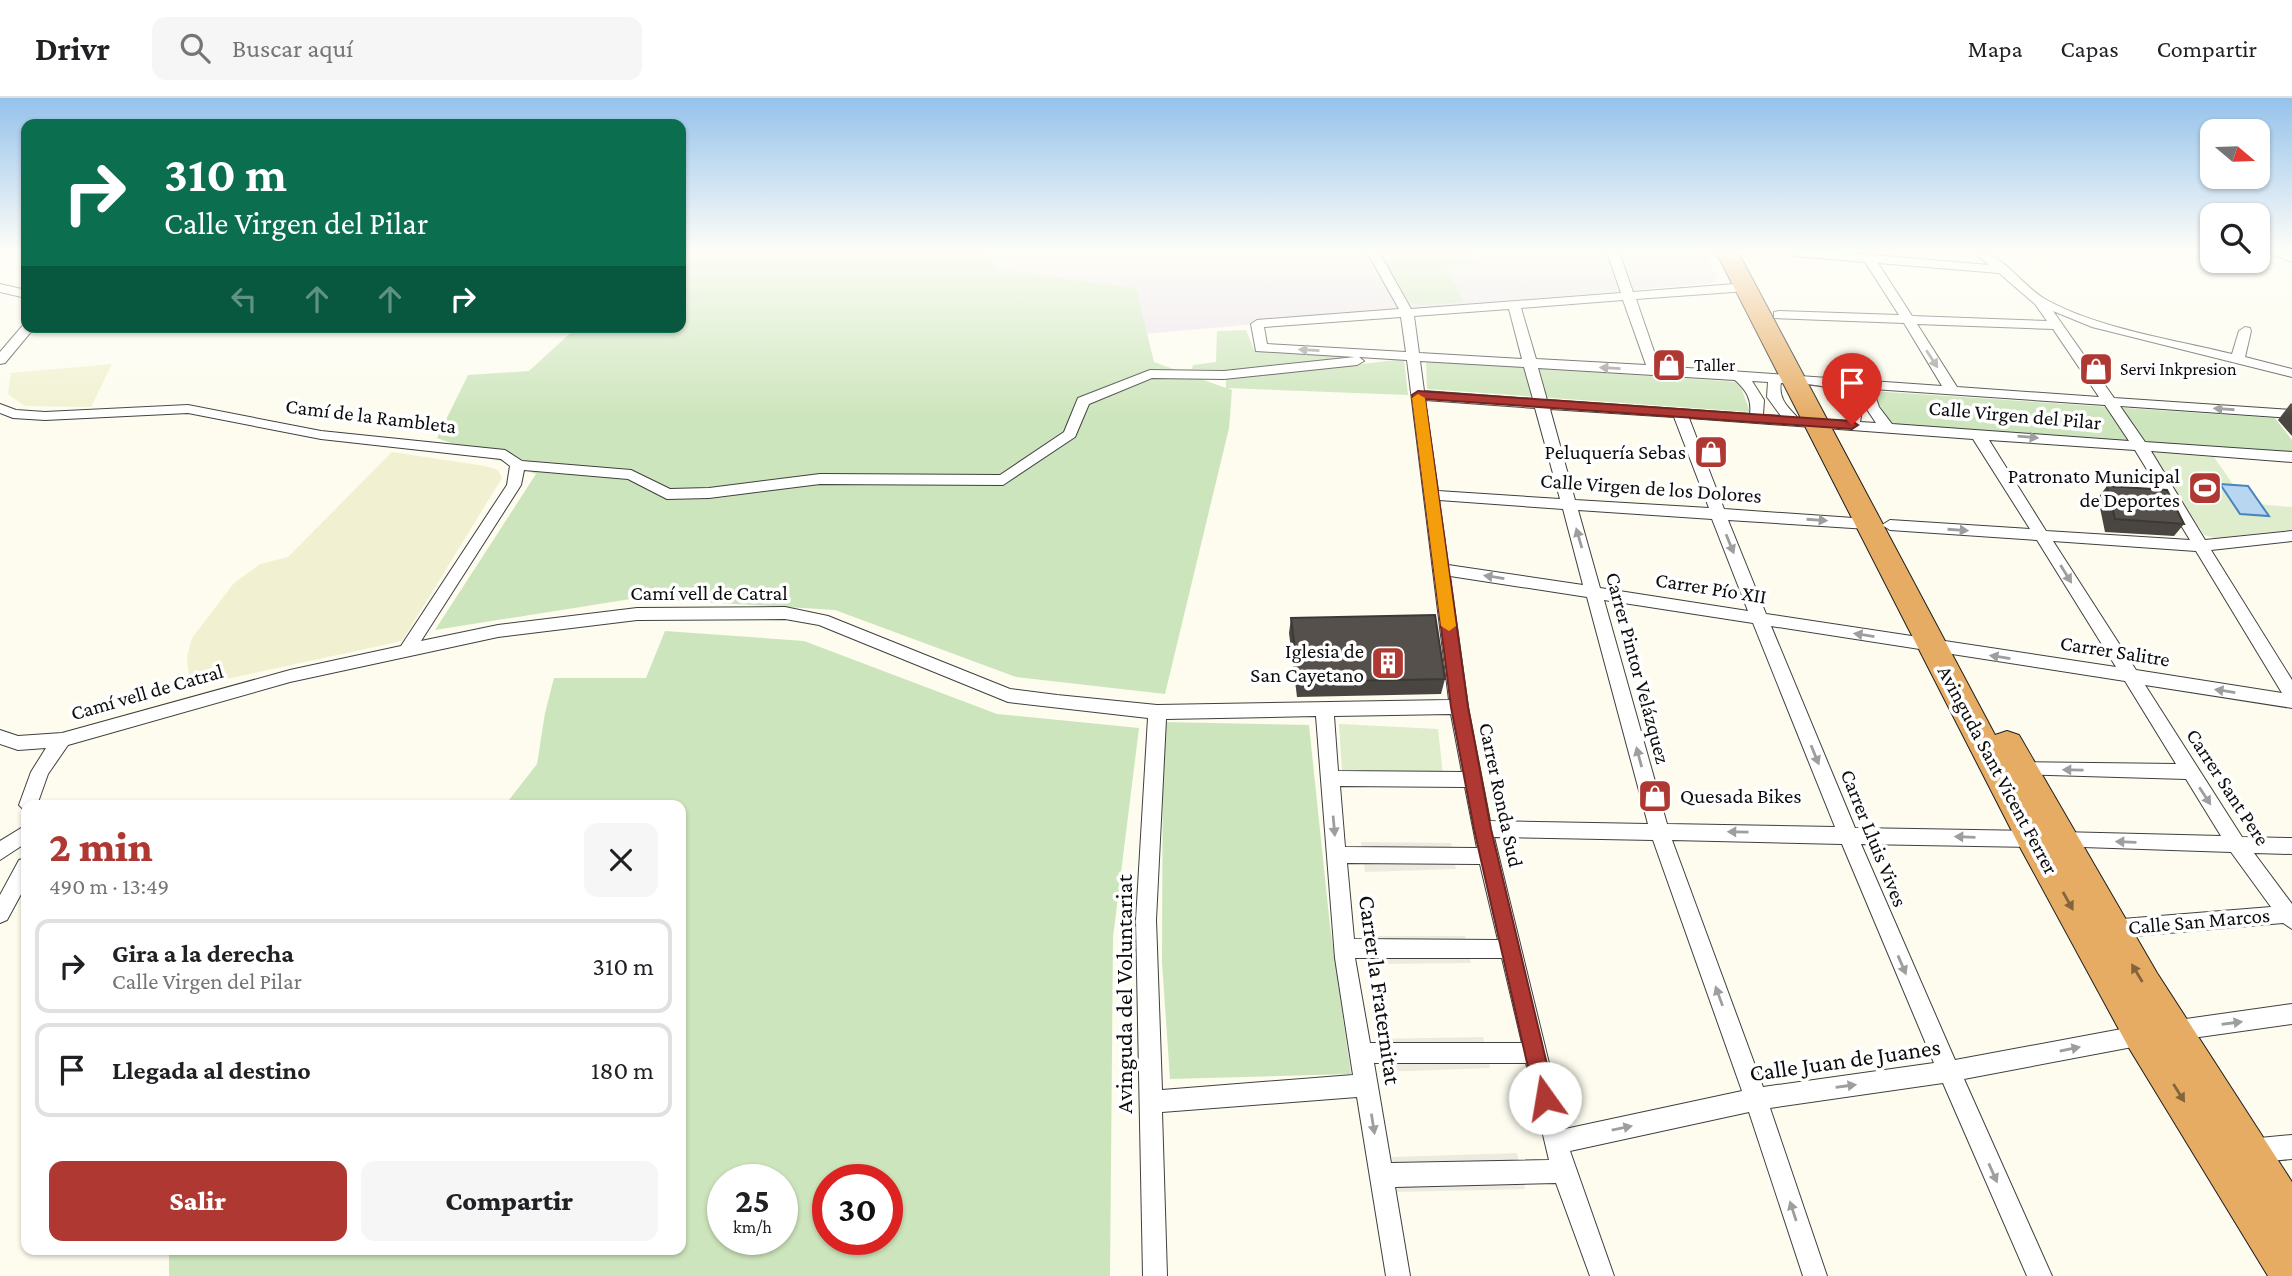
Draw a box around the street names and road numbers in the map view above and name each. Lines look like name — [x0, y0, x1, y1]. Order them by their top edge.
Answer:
street label: Camí de la Rambleta — [284, 394, 458, 438]
street label: Calle Virgen del Pilar — [1928, 395, 2103, 435]
street label: Calle Virgen de los Dolores — [1539, 468, 1763, 508]
street label: Carrer Pío XII — [1654, 567, 1768, 609]
street label: Carrer Pintor Velázquez — [1601, 569, 1675, 767]
street label: Camí vell de Catral — [630, 581, 788, 605]
street label: Carrer Salitre — [2058, 630, 2172, 672]
street label: Camí vell de Catral — [68, 659, 226, 725]
street label: Avinguda Sant Vicent Ferrer — [1933, 661, 2064, 879]
street label: Carrer Ronda Sud — [1474, 721, 1528, 869]
street label: Carrer Sant Pere — [2181, 724, 2275, 850]
street label: Carrer Lluis Vives — [1836, 766, 1912, 910]
street label: Avinguda del Voluntariat — [1110, 873, 1137, 1114]
street label: Carrer la Fraternitat — [1354, 893, 1407, 1087]
street label: Calle San Marcos — [2127, 903, 2271, 939]
street label: Calle Juan de Juanes — [1748, 1033, 1942, 1086]

